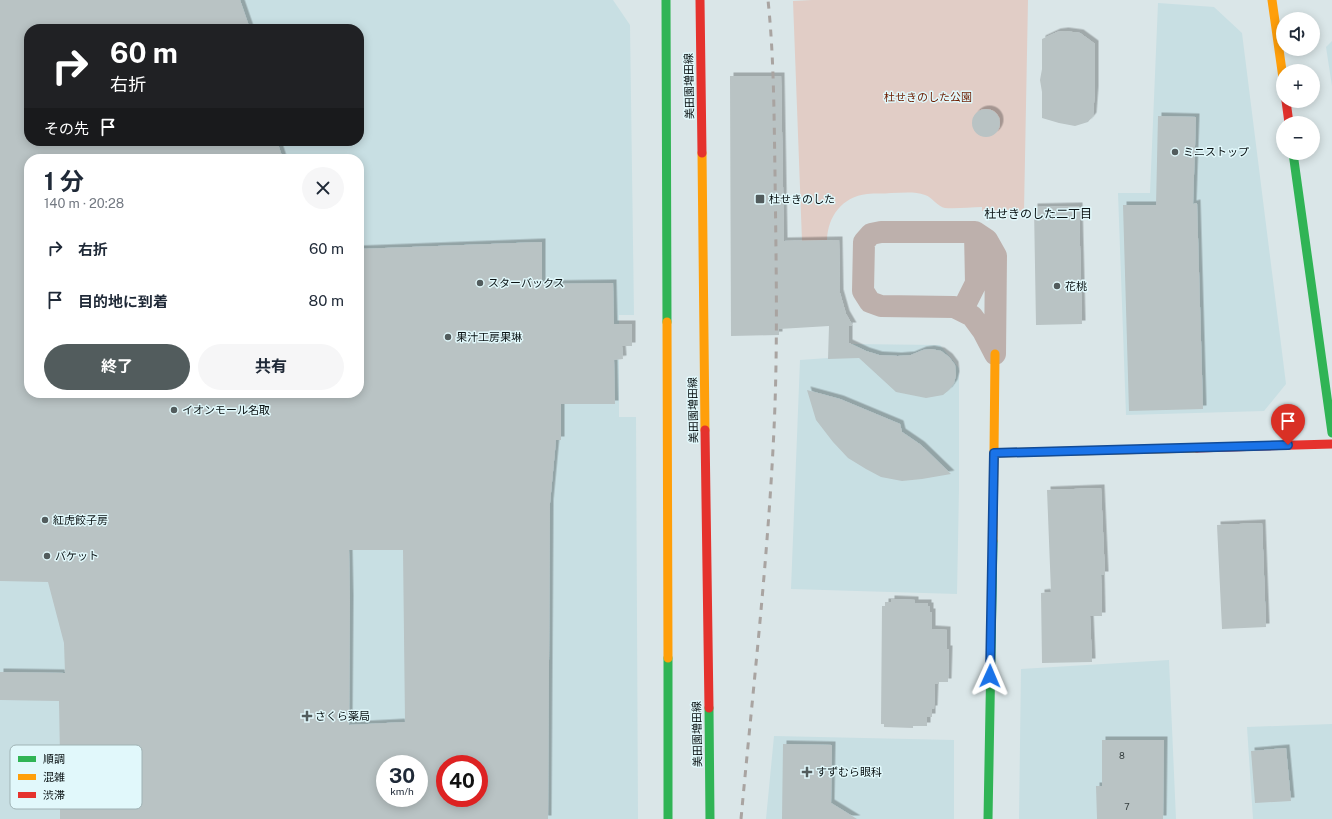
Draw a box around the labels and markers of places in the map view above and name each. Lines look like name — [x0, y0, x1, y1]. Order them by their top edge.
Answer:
place label: ミニストップ — [1183, 146, 1249, 158]
marker: ミニストップ — [1170, 147, 1180, 157]
marker: 杜せきのした — [754, 193, 766, 205]
place label: 杜せきのした — [769, 193, 835, 205]
place label: スターバックス — [488, 277, 565, 289]
marker: スターバックス — [475, 278, 485, 288]
place label: 花桃 — [1065, 280, 1087, 292]
marker: 花桃 — [1052, 281, 1062, 291]
place label: 果汁工房果琳 — [456, 331, 522, 343]
marker: 果汁工房果琳 — [443, 332, 453, 342]
place label: イオンモール名取 — [182, 404, 270, 416]
pin — [1271, 404, 1305, 445]
marker: イオンモール名取 — [169, 405, 179, 415]
place label: 紅虎餃子房 — [53, 514, 108, 526]
marker: 紅虎餃子房 — [40, 515, 50, 525]
place label: バケット — [55, 550, 99, 562]
marker: バケット — [42, 551, 52, 561]
place label: さくら薬局 — [315, 710, 370, 722]
marker: さくら薬局 — [302, 711, 312, 721]
marker: すずむら眼科 — [801, 766, 813, 778]
place label: すずむら眼科 — [816, 766, 882, 778]

